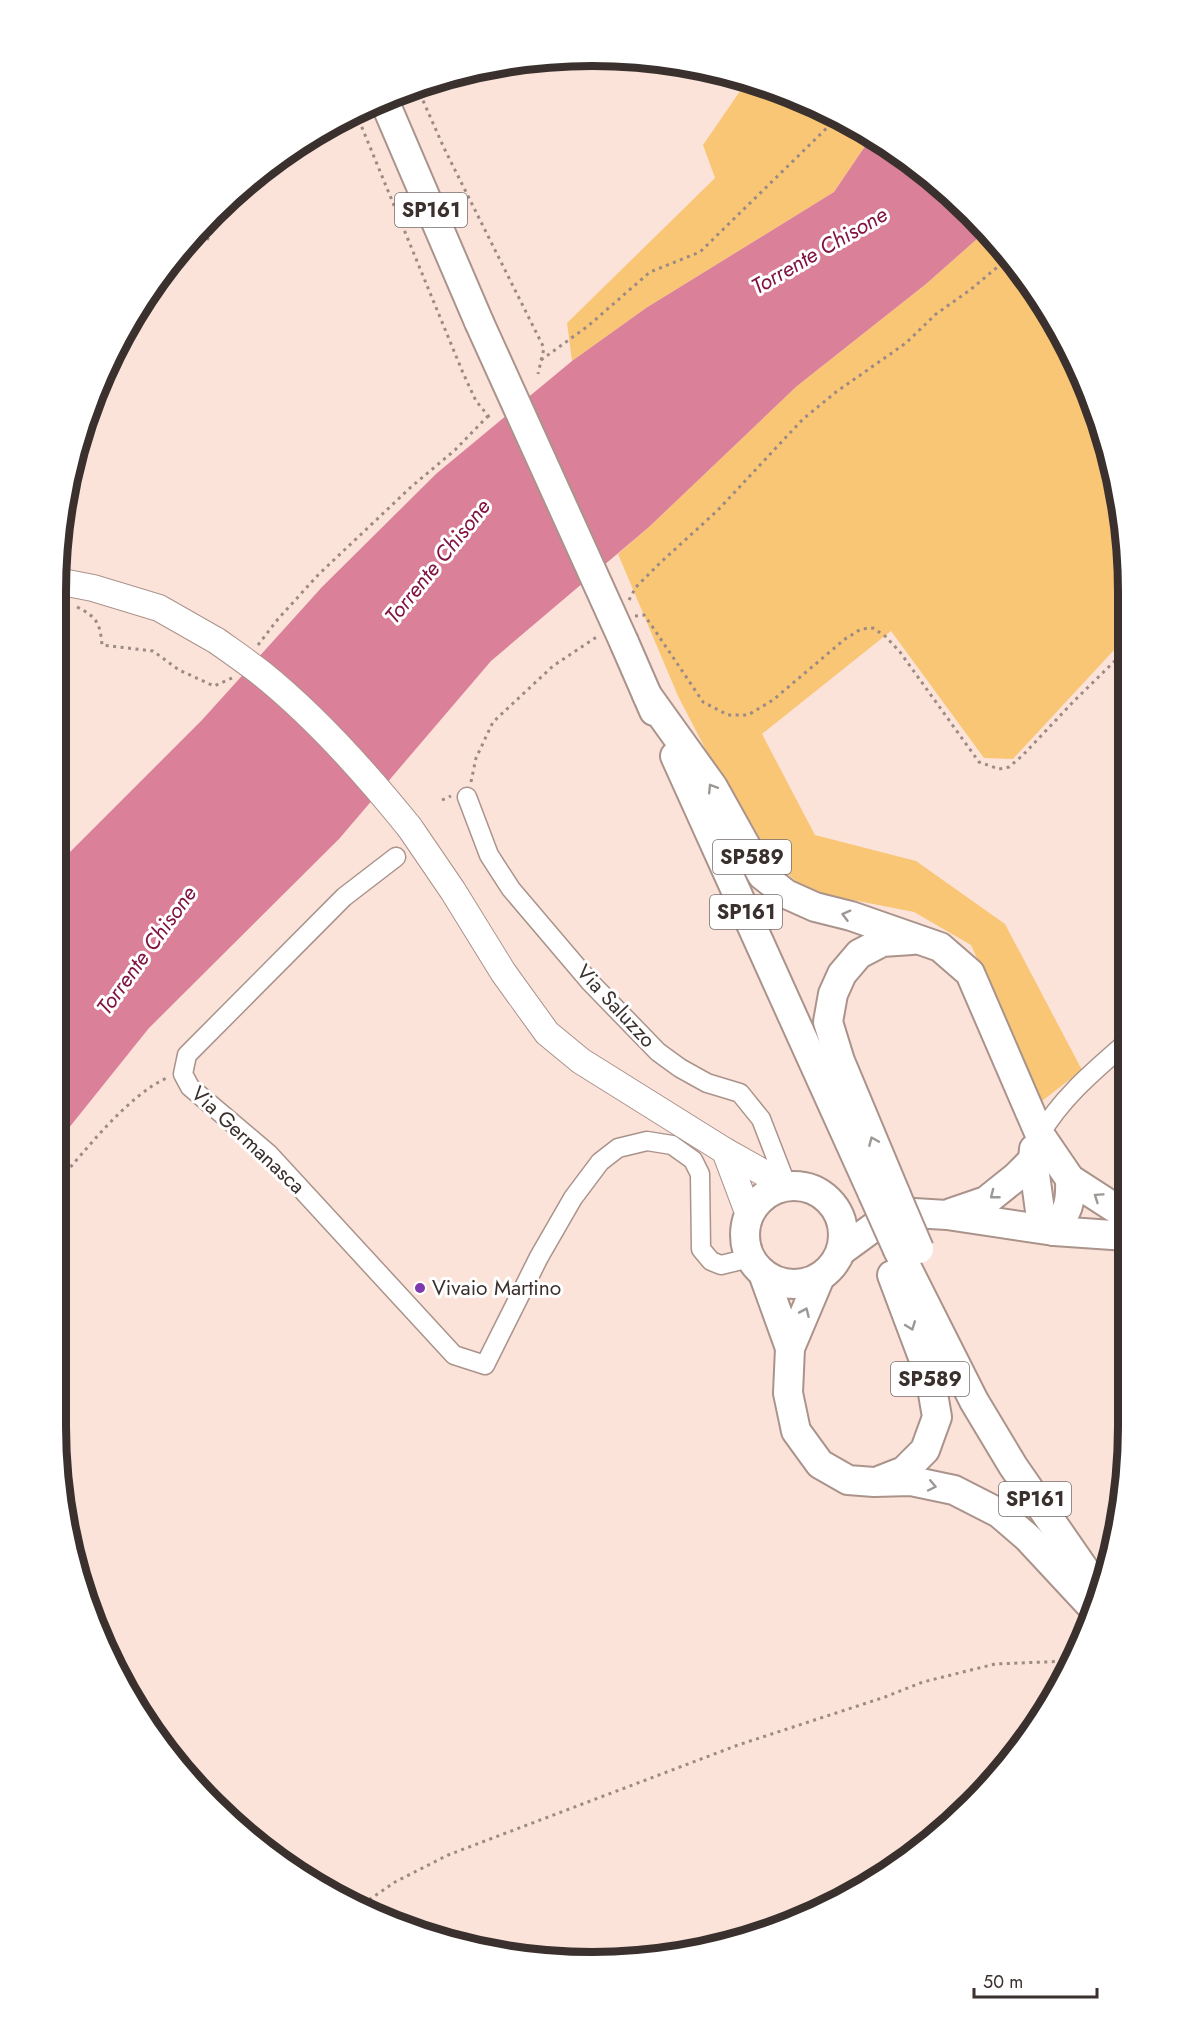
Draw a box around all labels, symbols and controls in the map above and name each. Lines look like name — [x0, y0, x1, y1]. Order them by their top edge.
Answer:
road number: SP161 — [395, 193, 467, 227]
water label: Torrente Chisone — [745, 198, 893, 302]
water label: Torrente Chisone — [377, 492, 497, 630]
one-way arrow — [708, 784, 720, 794]
road number: SP589 — [713, 840, 791, 874]
water label: Torrente Chisone — [88, 879, 204, 1021]
road number: SP161 — [710, 895, 782, 929]
one-way arrow — [841, 910, 851, 923]
street label: Via Saluzzo — [569, 958, 663, 1054]
street label: Via Germanasca — [184, 1079, 312, 1201]
one-way arrow — [869, 1136, 881, 1147]
one-way arrow — [990, 1187, 1001, 1198]
one-way arrow — [1094, 1193, 1105, 1204]
place label: Vivaio Martino — [432, 1273, 561, 1303]
marker: Vivaio Martino — [413, 1281, 427, 1295]
one-way arrow — [798, 1308, 810, 1319]
one-way arrow — [903, 1320, 916, 1331]
road number: SP589 — [891, 1362, 969, 1396]
one-way arrow — [926, 1478, 936, 1491]
road number: SP161 — [999, 1482, 1071, 1516]
scale bar — [974, 1961, 1097, 1999]
text: 50 m — [983, 1969, 1023, 1995]

